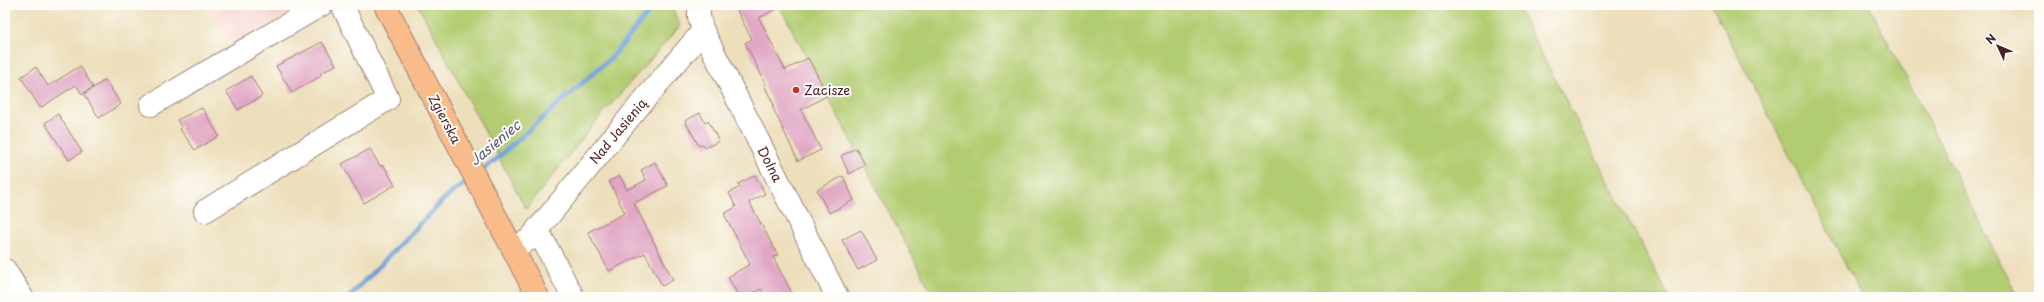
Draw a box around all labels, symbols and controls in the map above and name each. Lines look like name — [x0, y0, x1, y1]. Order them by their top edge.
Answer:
north arrow — [1978, 26, 2018, 66]
text: N — [1981, 29, 2000, 48]
place label: Zacisze — [804, 80, 850, 99]
marker: Zacisze — [791, 85, 801, 95]
street label: Zgierska — [424, 91, 467, 148]
street label: Nad Jasienią — [584, 93, 651, 168]
water label: Jasieniec — [465, 114, 526, 170]
street label: Dolna — [753, 143, 788, 186]

